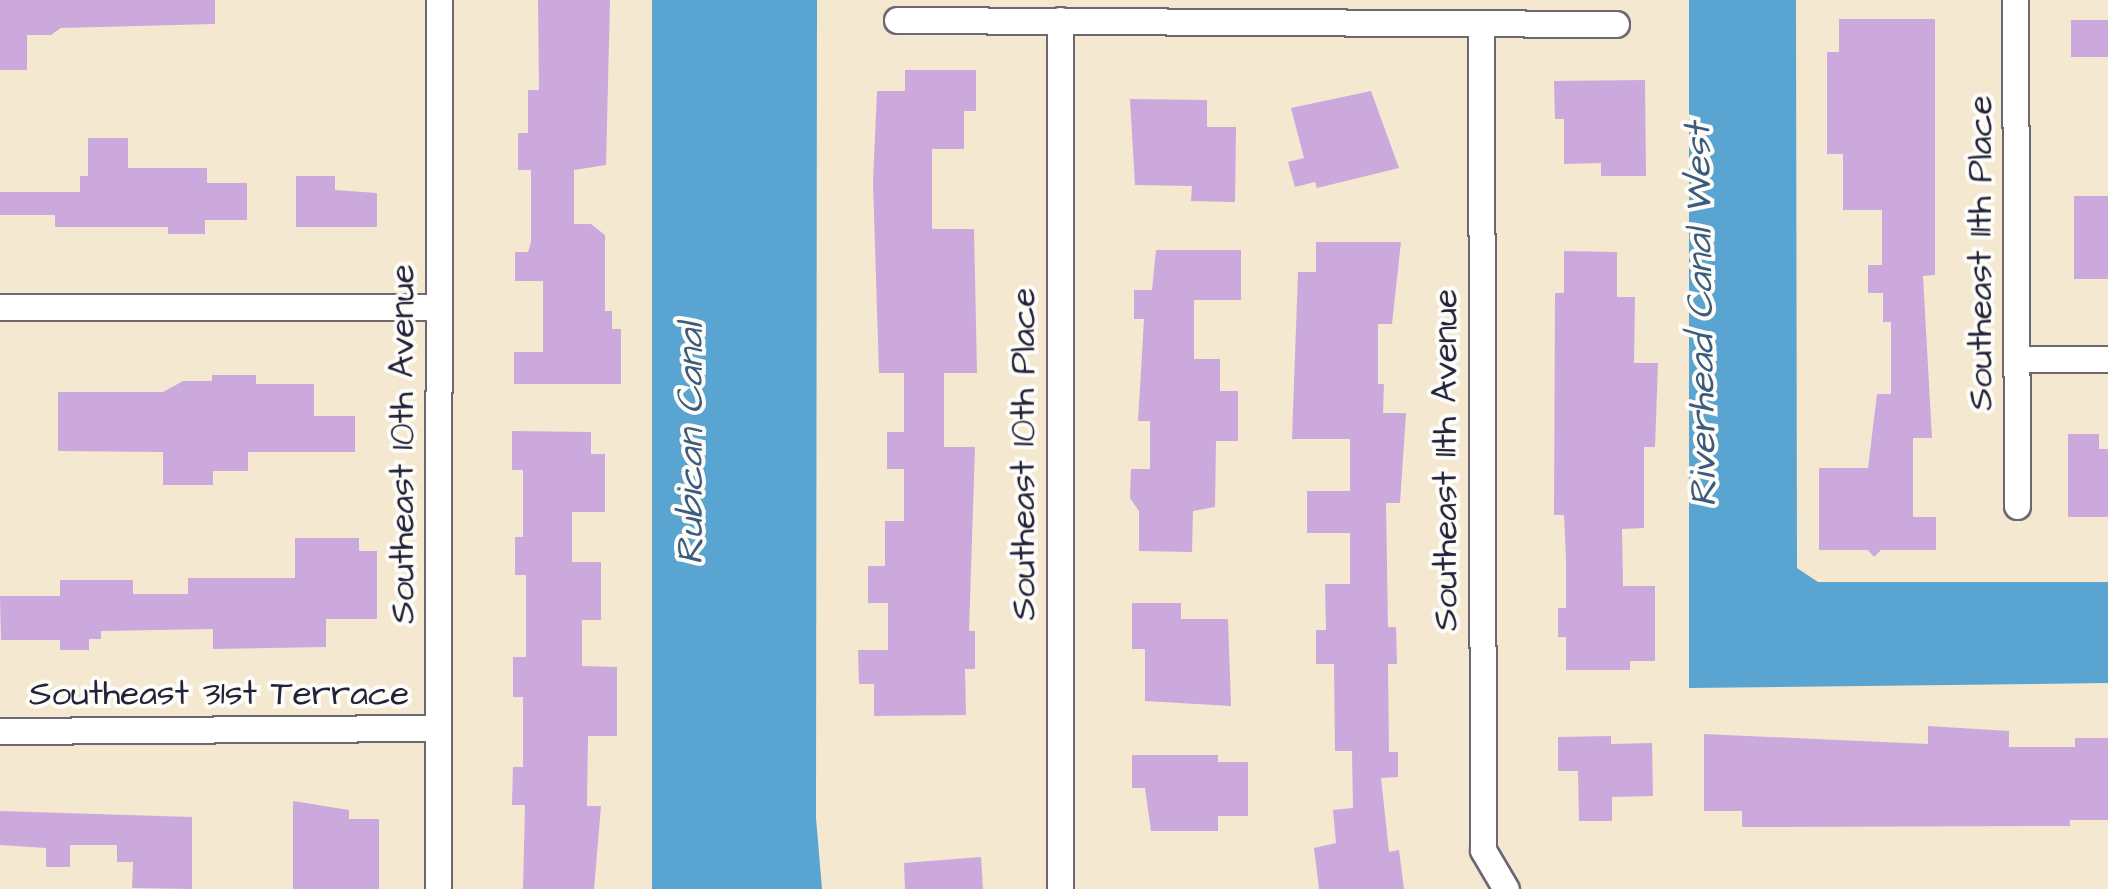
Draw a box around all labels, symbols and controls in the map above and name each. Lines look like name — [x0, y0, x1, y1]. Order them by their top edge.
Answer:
street label: Southeast 11th Place — [1960, 95, 2002, 411]
water label: Riverhead Canal West — [1676, 123, 1728, 507]
street label: Southeast 10th Avenue — [382, 264, 424, 624]
street label: Southeast 10th Place — [1003, 288, 1045, 620]
street label: Southeast 11th Avenue — [1425, 289, 1467, 631]
water label: Rubican Canal — [669, 323, 715, 565]
street label: Southeast 31st Terrace — [29, 673, 409, 715]

